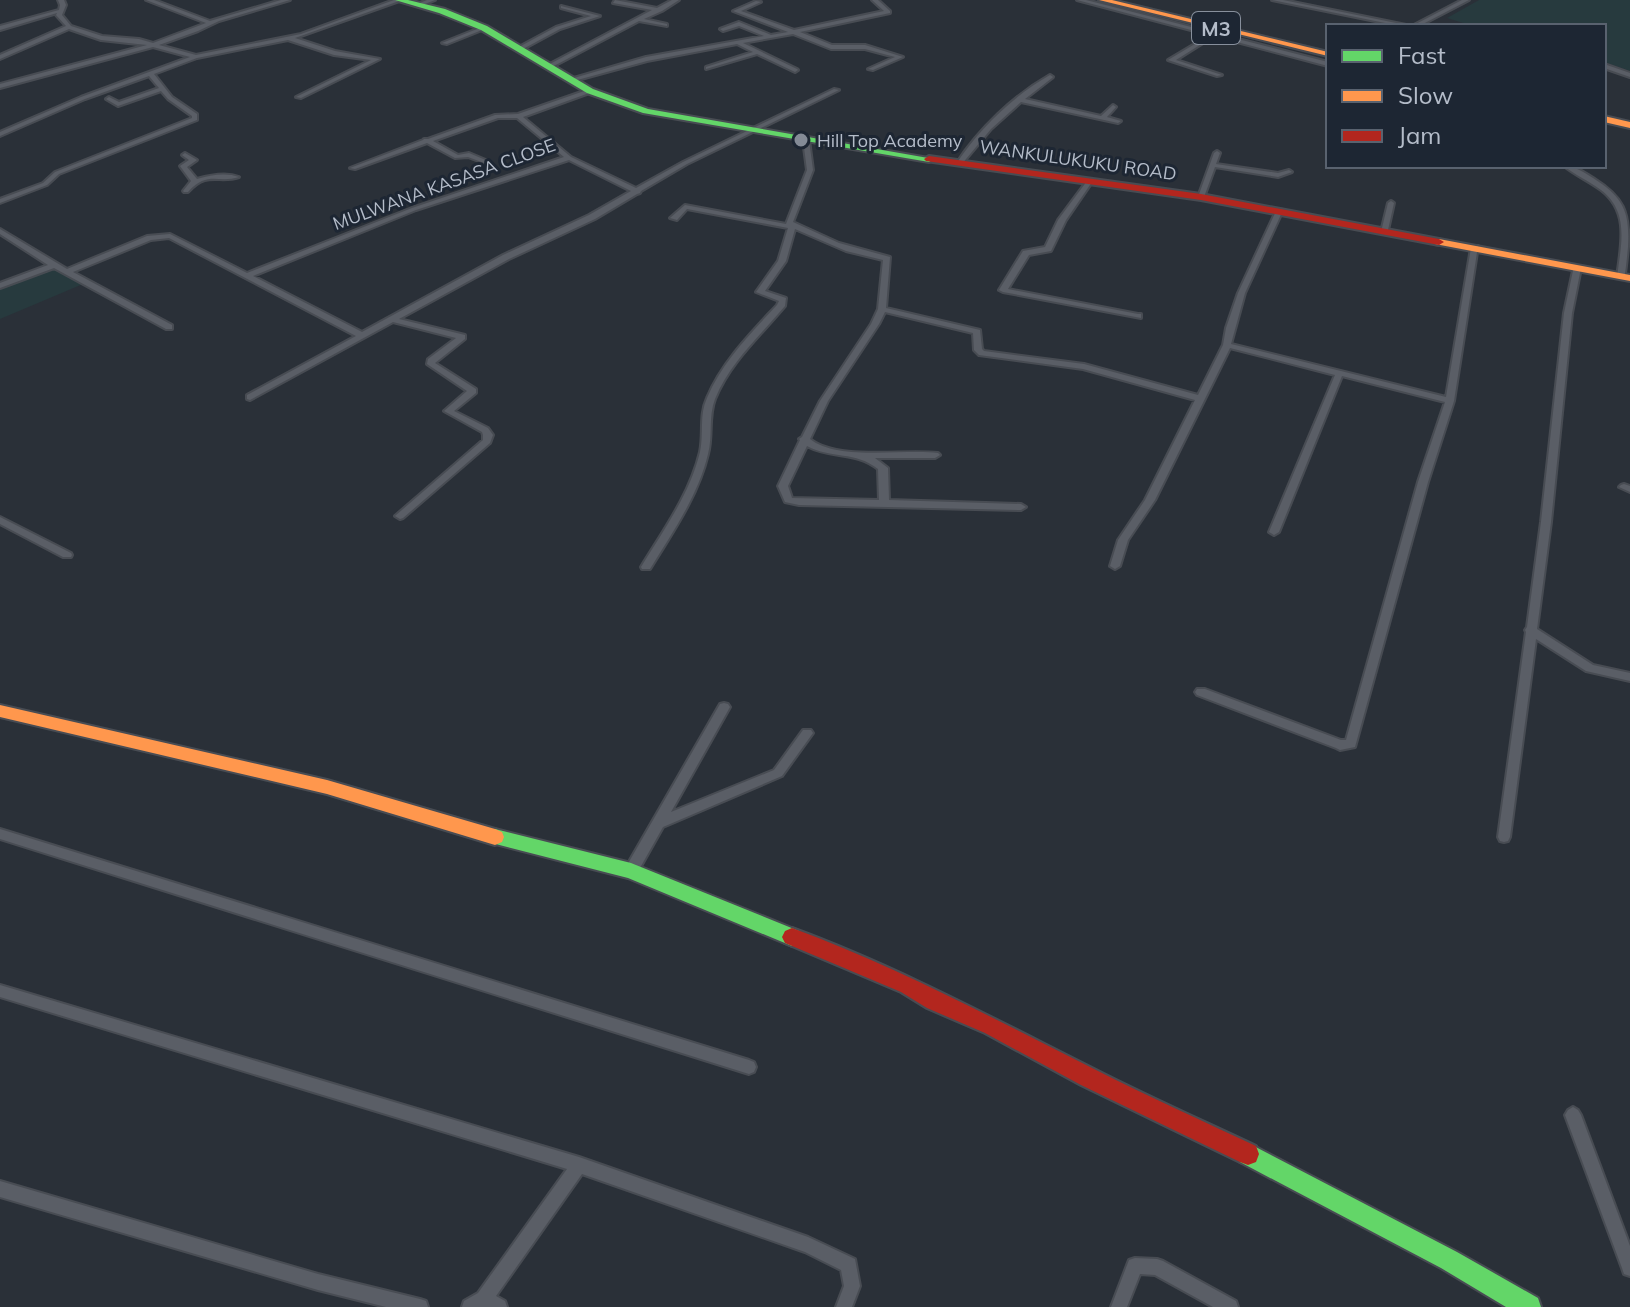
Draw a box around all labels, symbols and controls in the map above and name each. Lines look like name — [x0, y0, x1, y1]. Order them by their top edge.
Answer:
road number: M3 — [1192, 12, 1240, 44]
legend — [1326, 24, 1606, 168]
text: Fast — [1398, 40, 1446, 70]
text: Slow — [1398, 80, 1453, 110]
text: Jam — [1398, 120, 1441, 150]
place label: Hill Top Academy — [817, 129, 963, 152]
marker: Hill Top Academy — [792, 131, 810, 149]
street label: MULWANA KASASA CLOSE — [330, 133, 558, 235]
street label: WANKULUKUKU ROAD — [978, 135, 1178, 185]

